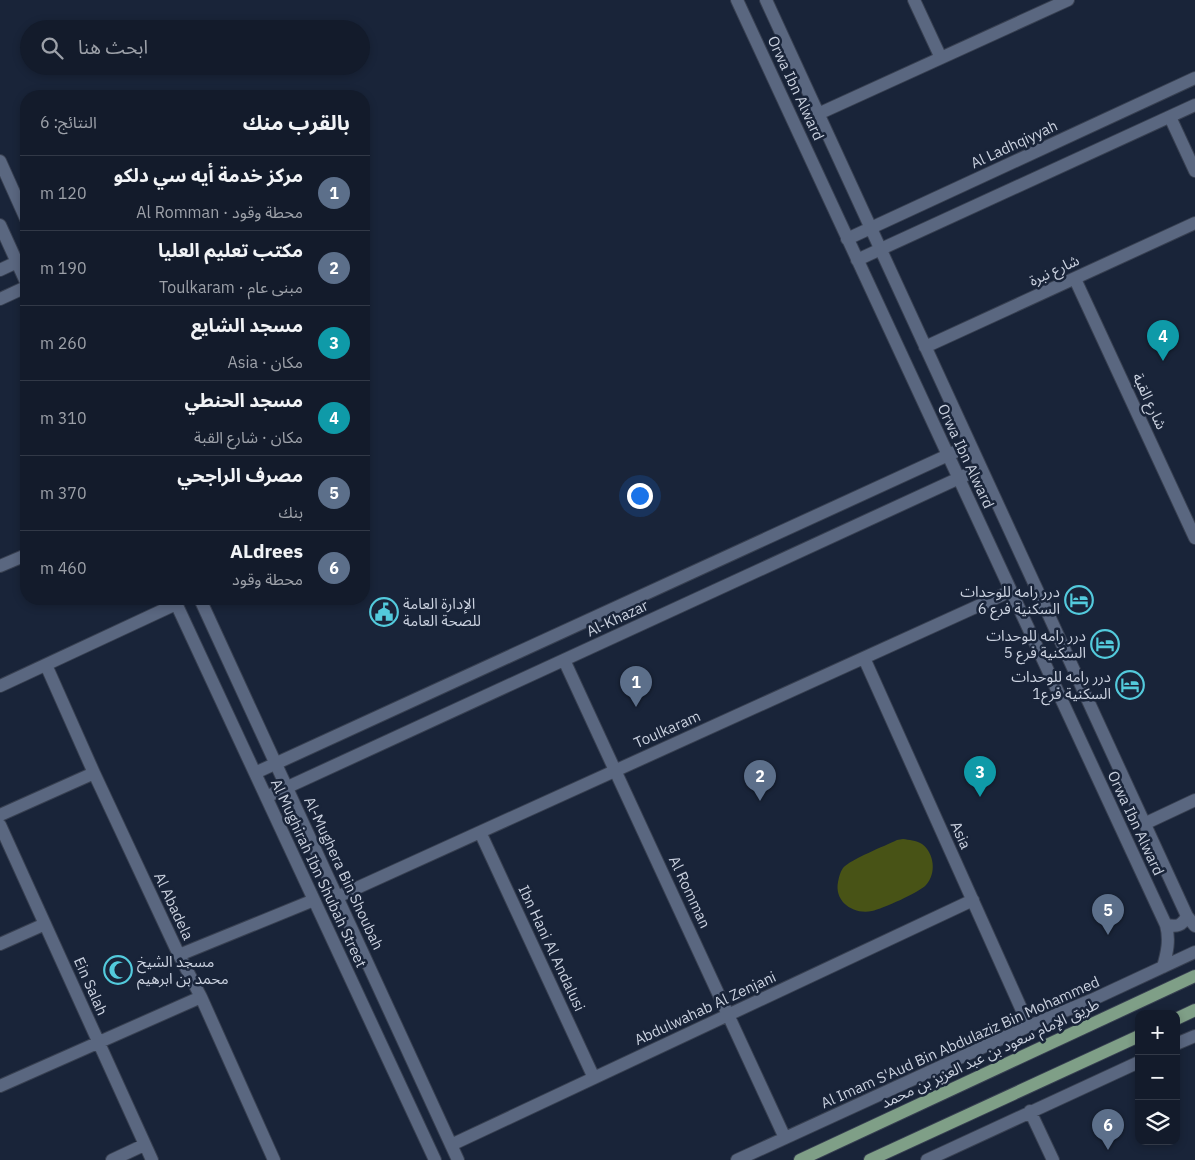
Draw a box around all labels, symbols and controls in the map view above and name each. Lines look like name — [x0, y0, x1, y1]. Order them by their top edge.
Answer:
search box — [20, 20, 370, 75]
street label: Orwa Ibn Alward — [764, 33, 828, 143]
icon: search — [38, 34, 66, 62]
text: ابحث هنا — [78, 35, 148, 59]
text: بالقرب منك — [243, 108, 350, 136]
text: النتائج: 6 — [40, 112, 97, 132]
street label: Al Ladhqiyyah — [968, 116, 1060, 172]
text: مركز خدمة أيه سي دلكو — [114, 163, 303, 187]
text: 120 m — [40, 183, 87, 203]
text: 1 — [329, 183, 339, 203]
text: محطة وقود · Al Romman — [136, 202, 303, 222]
text: مكتب تعليم العليا — [158, 238, 303, 262]
street label: شارع نبرة — [1026, 250, 1084, 293]
text: 190 m — [40, 258, 87, 278]
text: 2 — [329, 258, 339, 278]
text: مبنى عام · Toulkaram — [159, 277, 303, 297]
text: مسجد الشايع — [191, 313, 303, 337]
pin: 4 — [1147, 320, 1179, 361]
text: 260 m — [40, 333, 87, 353]
text: 3 — [329, 333, 339, 353]
text: مكان · Asia — [227, 352, 303, 372]
street label: شارع القبة — [1126, 370, 1171, 434]
text: مسجد الحنطي — [185, 388, 303, 412]
street label: Orwa Ibn Alward — [934, 401, 998, 511]
text: 310 m — [40, 408, 87, 428]
text: 4 — [329, 408, 339, 428]
text: مكان · شارع القبة — [194, 427, 303, 447]
text: مصرف الراجحي — [177, 463, 303, 487]
text: 370 m — [40, 483, 87, 503]
text: 5 — [329, 483, 339, 503]
your location — [627, 483, 653, 509]
text: بنك — [278, 502, 303, 522]
text: ALdrees — [230, 539, 303, 563]
text: 460 m — [40, 558, 87, 578]
text: 6 — [329, 558, 339, 578]
text: محطة وقود — [232, 569, 303, 589]
place label: درر رامه للوحدات السكنية فرع 6 — [960, 582, 1060, 621]
hotel icon: درر رامه للوحدات السكنية فرع 6 — [1064, 585, 1094, 615]
place label: الإدارة العامة للصحة العامة — [403, 594, 481, 630]
street label: Al-Khazar — [583, 595, 651, 641]
public building icon: الإدارة العامة للصحة العامة — [369, 597, 399, 627]
place label: درر رامه للوحدات السكنية فرع 5 — [986, 626, 1086, 665]
hotel icon: درر رامه للوحدات السكنية فرع 5 — [1090, 629, 1120, 659]
pin: 1 — [620, 666, 652, 707]
place label: درر رامه للوحدات السكنية فرع1 — [1011, 667, 1111, 706]
hotel icon: درر رامه للوحدات السكنية فرع1 — [1115, 670, 1145, 700]
street label: Toulkaram — [631, 706, 703, 752]
pin: 3 — [964, 756, 996, 797]
pin: 2 — [744, 760, 776, 801]
street label: Orwa Ibn Alward — [1104, 768, 1168, 878]
street label: Al Mughirah Ibn Shubah Street — [267, 776, 371, 970]
street label: Al-Mughera Bin Shoubah — [300, 793, 388, 953]
street label: Asia — [946, 818, 976, 852]
street label: Al Romman — [665, 853, 715, 931]
street label: Al Abadela — [150, 869, 198, 943]
street label: Ibn Hani Al Andalusi — [514, 882, 590, 1014]
pin: 5 — [1092, 894, 1124, 935]
place label: مسجد الشيخ محمد بن ابرهيم — [137, 952, 229, 990]
street label: Ein Salah — [70, 954, 112, 1018]
mosque icon: مسجد الشيخ محمد بن ابرهيم — [103, 955, 133, 985]
street label: Abdulwahab Al Zenjani — [631, 967, 779, 1049]
street label: Al Imam S'Aud Bin Abdulaziz Bin Mohammed — [818, 972, 1102, 1112]
street label: طريق الإمام سعود بن عبد العزيز بن محمد — [878, 994, 1103, 1114]
map controls — [1135, 1010, 1180, 1145]
button: + — [1135, 1010, 1180, 1055]
button: − — [1135, 1055, 1180, 1100]
button: layers — [1135, 1100, 1180, 1145]
pin: 6 — [1092, 1109, 1124, 1150]

